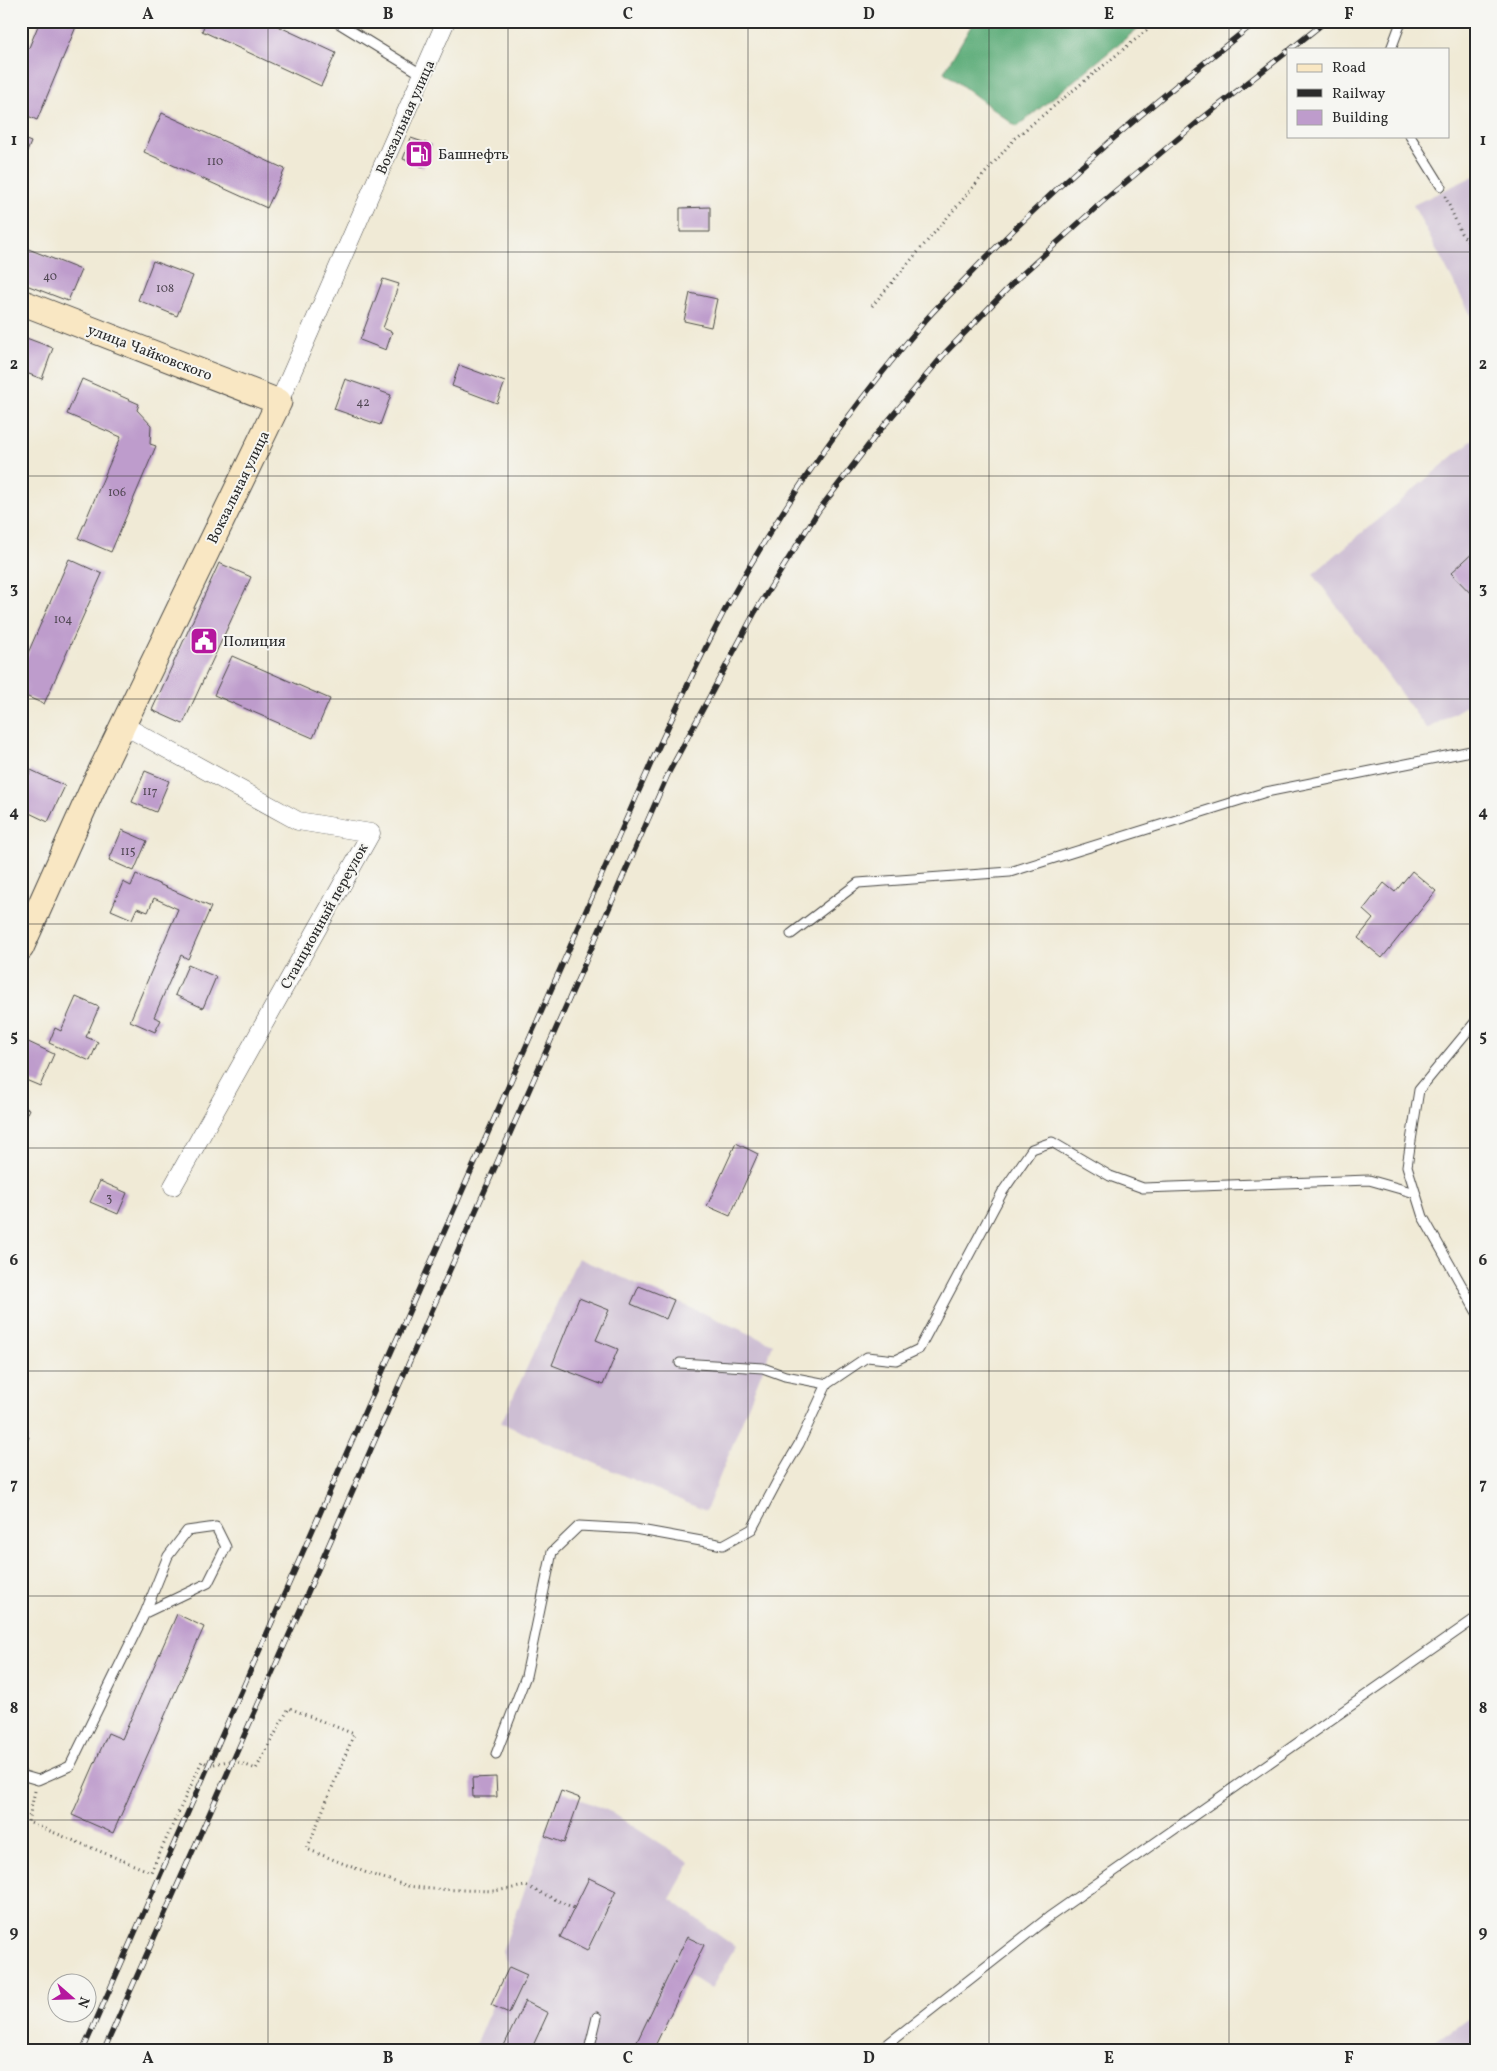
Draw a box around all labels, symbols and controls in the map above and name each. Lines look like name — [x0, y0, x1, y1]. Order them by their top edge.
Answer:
text: A — [142, 4, 154, 26]
text: B — [383, 4, 394, 26]
text: C — [623, 4, 633, 26]
text: D — [863, 4, 875, 26]
text: E — [1104, 4, 1114, 26]
text: F — [1344, 4, 1354, 26]
legend — [1287, 48, 1450, 138]
street label: Вокзальная улица — [372, 57, 441, 178]
text: Road — [1332, 58, 1366, 79]
text: Railway — [1332, 84, 1385, 105]
text: Building — [1332, 108, 1389, 129]
text: 1 — [11, 130, 17, 152]
text: 1 — [1480, 130, 1486, 152]
fuel station icon: Башнефть — [404, 139, 434, 169]
place label: Башнефть — [438, 145, 509, 166]
house number: 110 — [207, 154, 223, 170]
house number: 40 — [43, 269, 57, 285]
house number: 108 — [156, 281, 174, 297]
street label: улица Чайковского — [84, 320, 215, 387]
text: 2 — [10, 354, 18, 376]
text: 2 — [1479, 354, 1487, 376]
house number: 42 — [356, 395, 370, 411]
street label: Вокзальная улица — [203, 428, 276, 548]
house number: 106 — [108, 485, 126, 501]
text: 3 — [10, 578, 18, 600]
text: 3 — [1479, 578, 1487, 600]
house number: 104 — [54, 612, 72, 628]
public building icon: Полиция — [189, 626, 219, 656]
place label: Полиция — [223, 632, 286, 653]
house number: 117 — [142, 784, 158, 800]
text: 4 — [9, 802, 19, 824]
text: 4 — [1478, 802, 1488, 824]
street label: Станционный переулок — [276, 840, 374, 994]
house number: 115 — [120, 844, 136, 860]
text: 5 — [10, 1026, 18, 1048]
text: 5 — [1479, 1026, 1487, 1048]
house number: 3 — [106, 1191, 112, 1207]
text: 6 — [10, 1250, 19, 1272]
text: 6 — [1479, 1250, 1488, 1272]
text: 7 — [10, 1474, 18, 1496]
text: 7 — [1479, 1474, 1487, 1496]
text: 8 — [10, 1698, 18, 1720]
text: 8 — [1479, 1698, 1487, 1720]
text: 9 — [10, 1922, 19, 1944]
text: 9 — [1479, 1922, 1488, 1944]
north arrow — [48, 1974, 98, 2024]
text: N — [72, 1994, 93, 2010]
text: A — [142, 2048, 154, 2070]
text: B — [383, 2048, 394, 2070]
text: C — [623, 2048, 633, 2070]
text: D — [863, 2048, 875, 2070]
text: E — [1104, 2048, 1114, 2070]
text: F — [1344, 2048, 1354, 2070]

